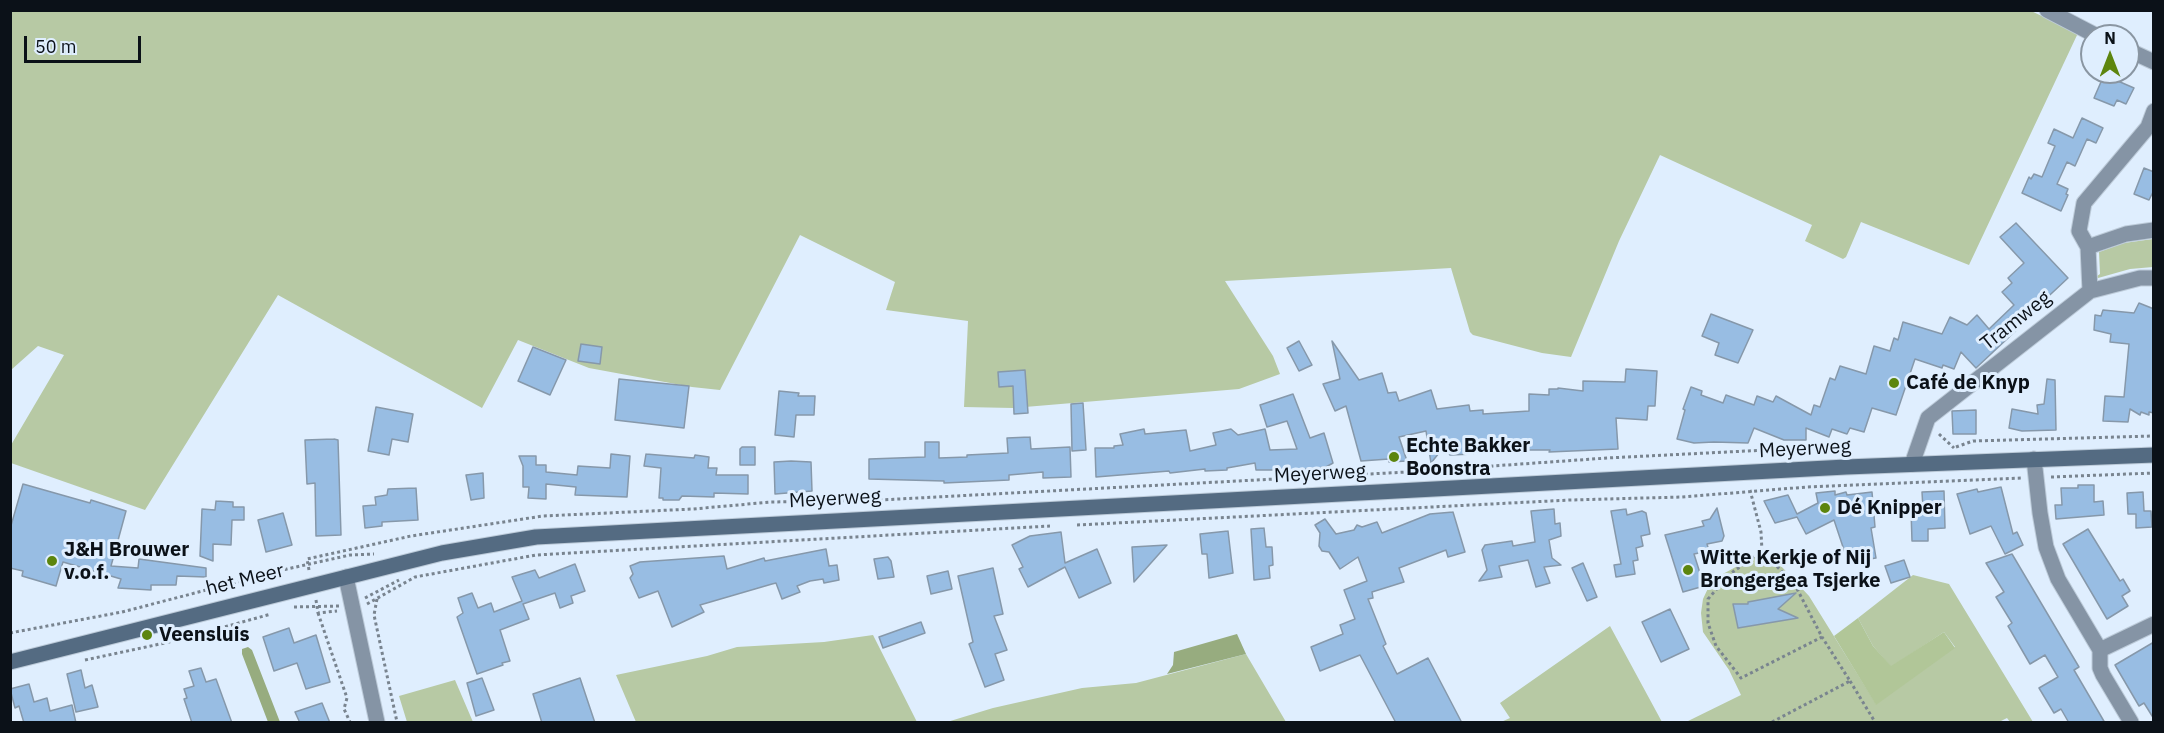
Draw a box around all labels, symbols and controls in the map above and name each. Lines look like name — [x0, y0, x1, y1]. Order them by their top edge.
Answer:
scale bar — [27, 24, 144, 62]
north arrow — [2080, 24, 2140, 84]
text: N — [2104, 28, 2116, 48]
text: 50 m — [35, 35, 77, 58]
street label: Tramweg — [1976, 286, 2056, 356]
place label: Café de Knyp — [1906, 371, 2030, 395]
marker: Café de Knyp — [1887, 376, 1901, 390]
place label: Echte Bakker Boonstra — [1406, 434, 1530, 481]
street label: Meyerweg — [1758, 435, 1852, 463]
marker: Echte Bakker Boonstra — [1387, 450, 1401, 464]
street label: Meyerweg — [1273, 460, 1367, 488]
street label: Meyerweg — [788, 485, 882, 513]
place label: Dé Knipper — [1837, 496, 1942, 520]
marker: Dé Knipper — [1818, 501, 1832, 515]
place label: J&H Brouwer v.o.f. — [64, 538, 189, 585]
place label: Witte Kerkje of Nij Brongergea Tsjerke — [1700, 546, 1880, 593]
marker: J&H Brouwer v.o.f. — [45, 554, 59, 568]
street label: het Meer — [203, 559, 287, 601]
marker: Witte Kerkje of Nij Brongergea Tsjerke — [1681, 563, 1695, 577]
place label: Veensluis — [159, 623, 250, 647]
marker: Veensluis — [140, 628, 154, 642]

